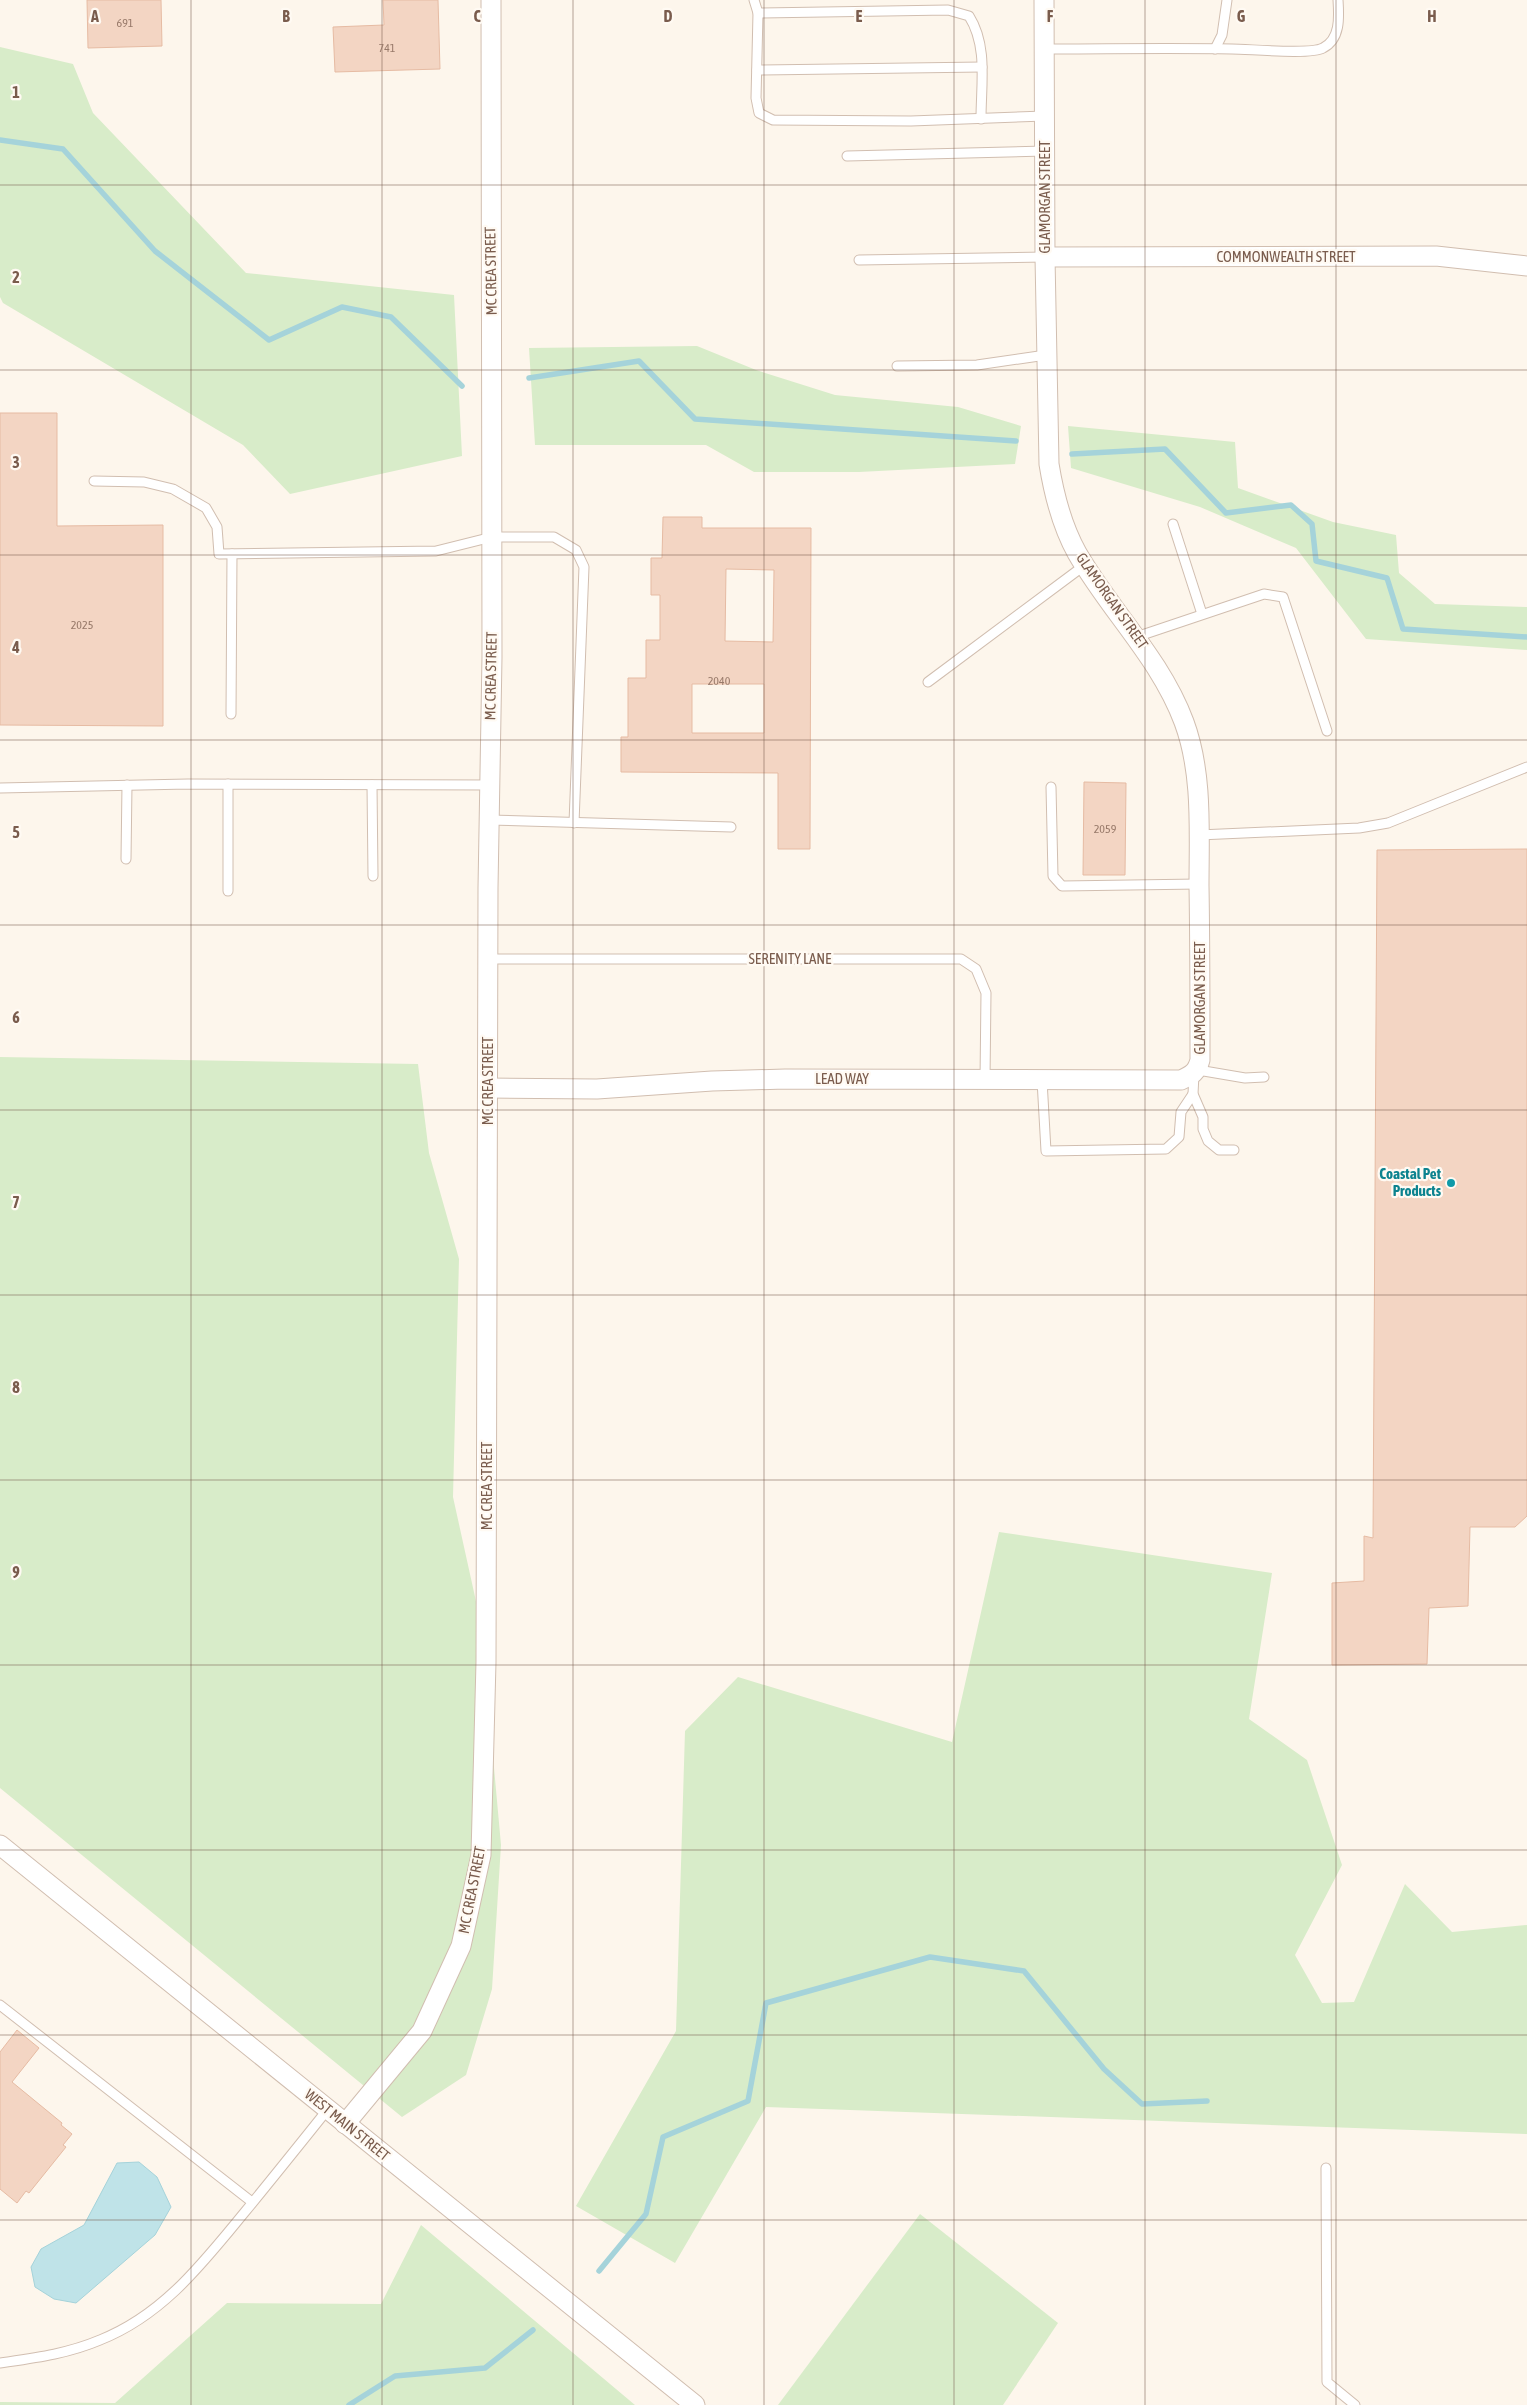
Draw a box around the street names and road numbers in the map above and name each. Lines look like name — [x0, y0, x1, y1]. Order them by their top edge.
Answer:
street label: GLAMORGAN STREET — [1036, 140, 1053, 254]
street label: MC CREA STREET — [481, 226, 500, 315]
street label: COMMONWEALTH STREET — [1216, 248, 1356, 265]
street label: GLAMORGAN STREET — [1073, 549, 1152, 652]
street label: MC CREA STREET — [481, 631, 500, 720]
street label: GLAMORGAN STREET — [1191, 941, 1208, 1055]
street label: SERENITY LANE — [749, 950, 832, 967]
street label: MC CREA STREET — [479, 1036, 496, 1125]
street label: LEAD WAY — [815, 1070, 869, 1087]
street label: MC CREA STREET — [478, 1441, 495, 1530]
street label: MC CREA STREET — [455, 1844, 488, 1935]
street label: WEST MAIN STREET — [302, 2085, 393, 2164]

